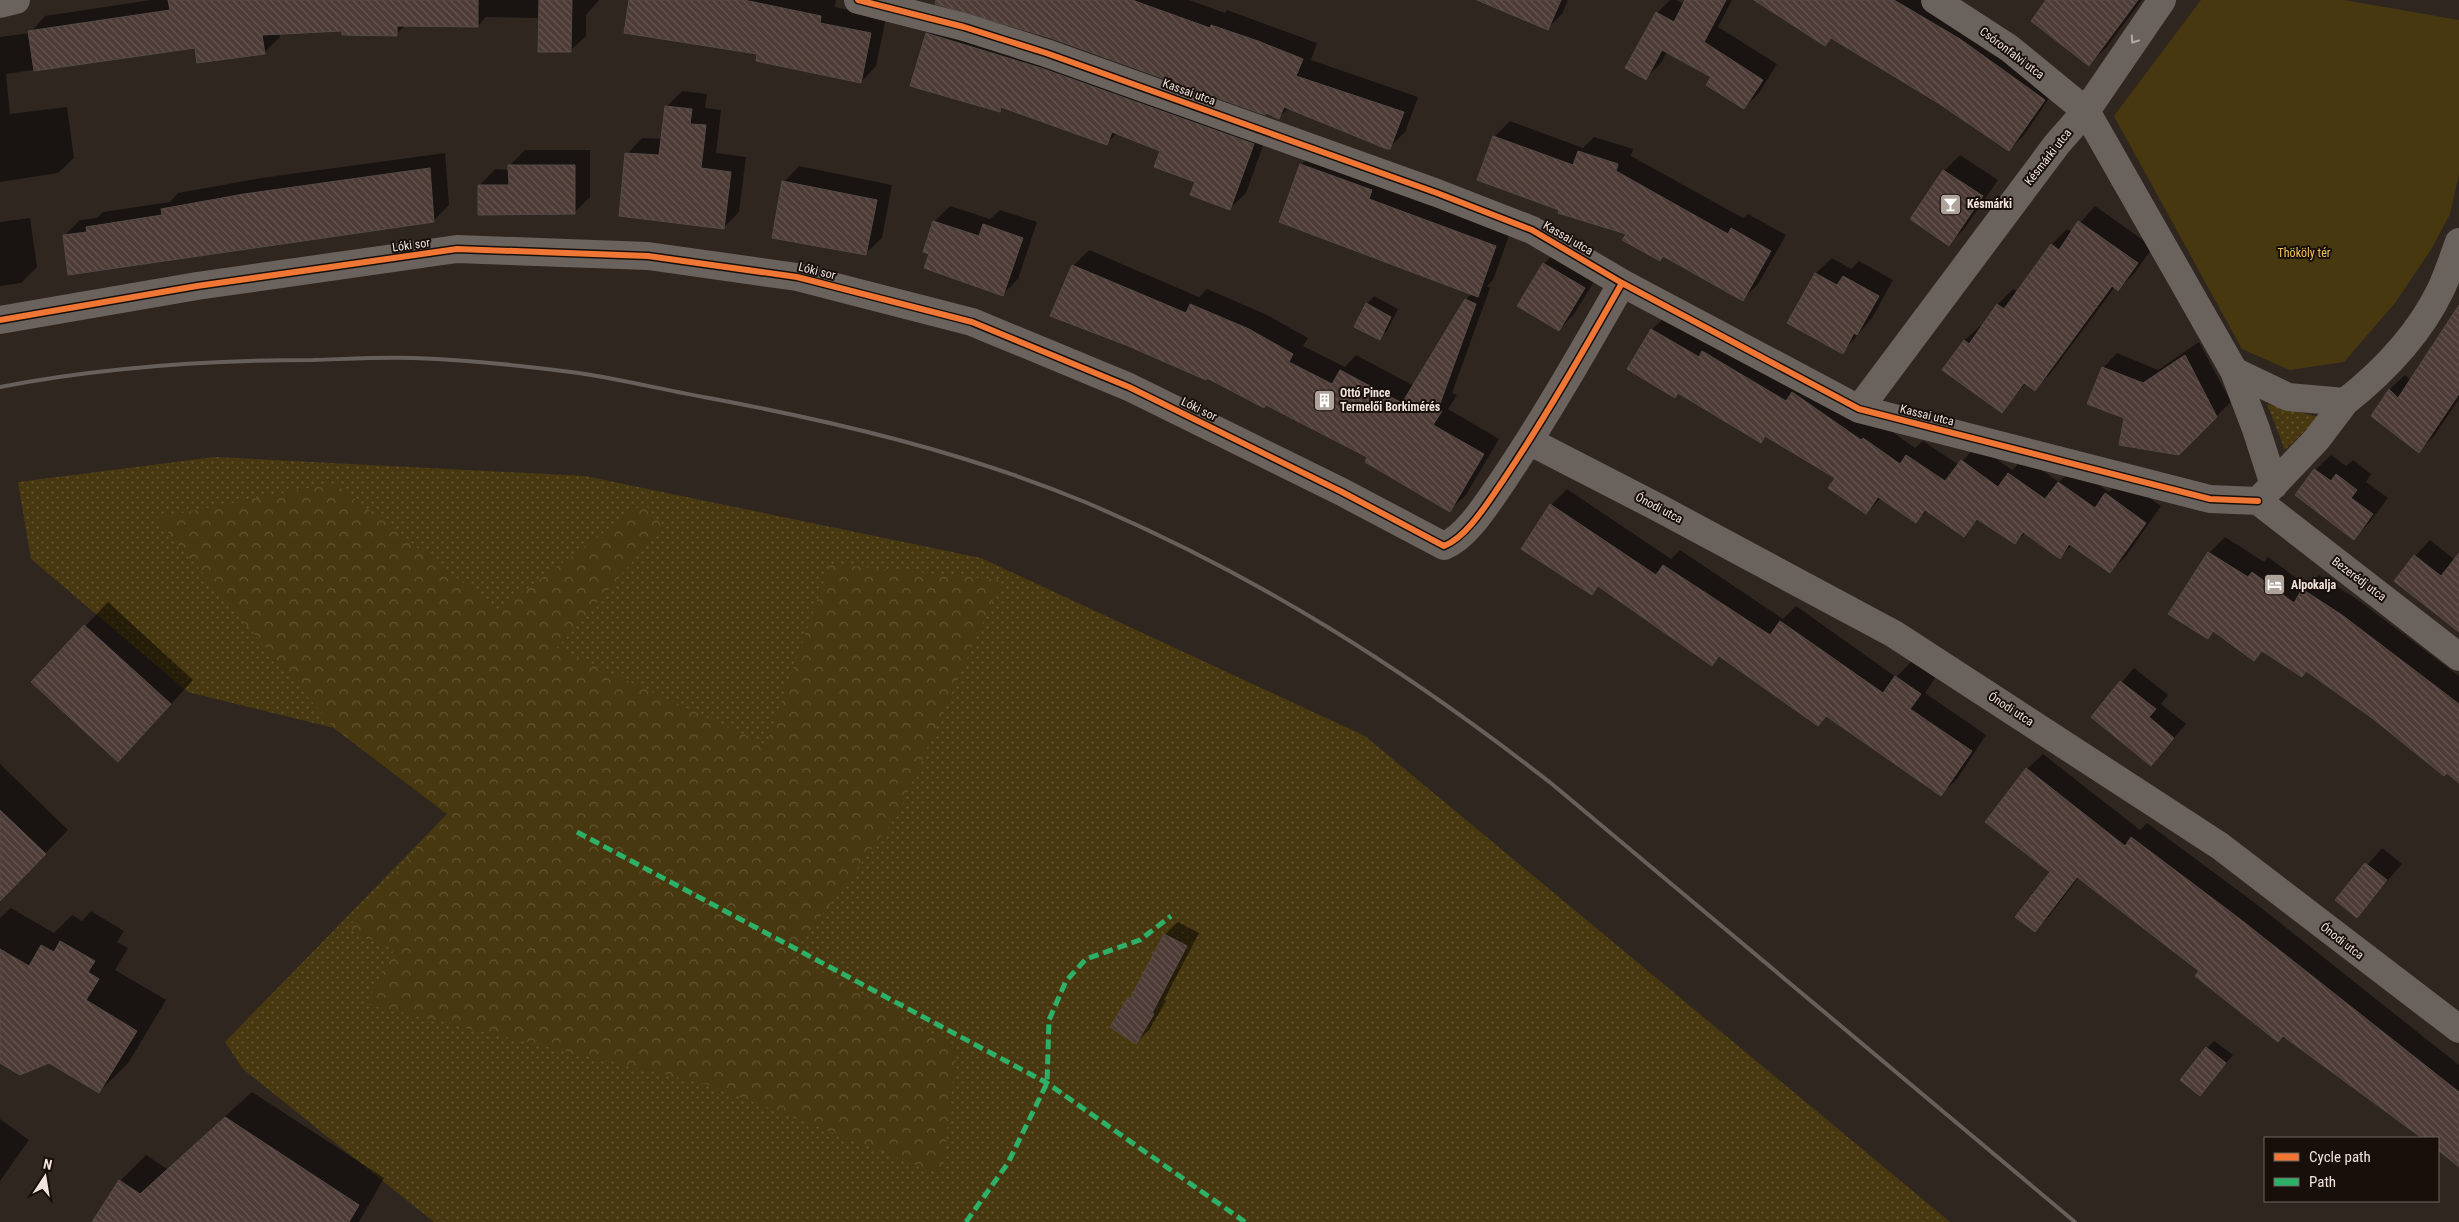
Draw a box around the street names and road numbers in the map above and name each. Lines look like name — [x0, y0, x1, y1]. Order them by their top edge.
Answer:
street label: Csóronfalvi utca — [1977, 24, 2047, 82]
street label: Kassai utca — [1161, 76, 1218, 108]
street label: Késmárki utca — [2022, 126, 2074, 188]
street label: Kassai utca — [1541, 218, 1596, 258]
street label: Lóki sor — [391, 235, 431, 255]
street label: Lóki sor — [797, 260, 837, 282]
street label: Lóki sor — [1179, 394, 1219, 424]
street label: Kassai utca — [1899, 402, 1956, 429]
street label: Ónodi utca — [1633, 489, 1686, 526]
street label: Bezerédj utca — [2329, 554, 2389, 604]
street label: Ónodi utca — [1986, 688, 2037, 729]
street label: Ónodi utca — [2318, 919, 2367, 962]

